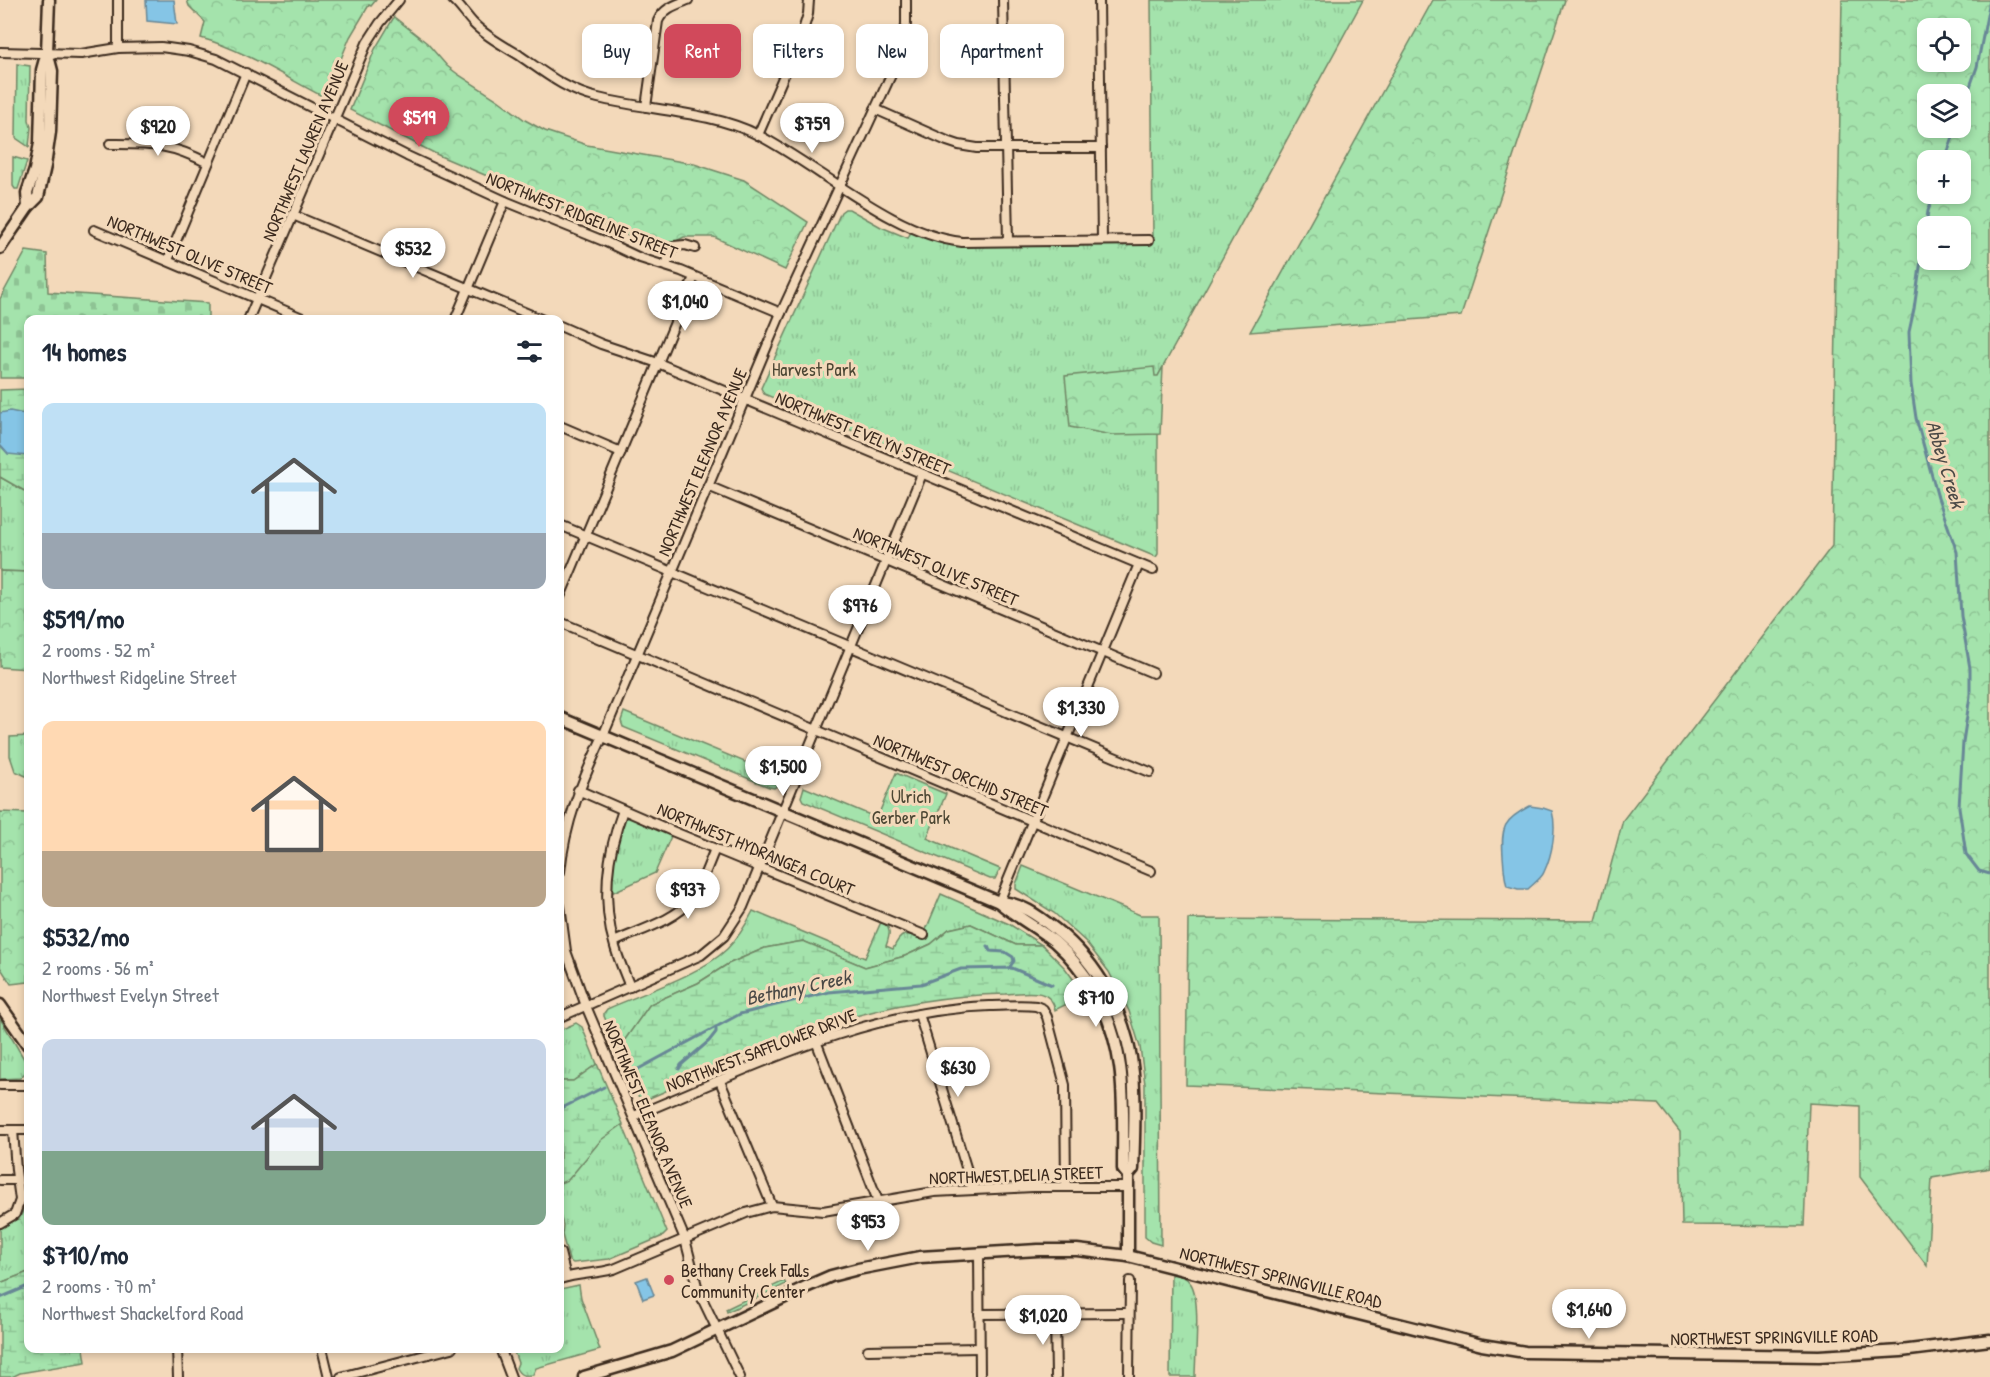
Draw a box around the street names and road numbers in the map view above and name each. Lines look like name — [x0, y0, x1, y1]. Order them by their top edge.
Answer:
street label: NORTHWEST LAUREN AVENUE — [256, 57, 354, 245]
street label: NORTHWEST RIDGELINE STREET — [483, 165, 682, 265]
street label: NORTHWEST OLIVE STREET — [104, 208, 277, 300]
street label: NORTHWEST ELEANOR AVENUE — [651, 364, 753, 560]
street label: NORTHWEST EVELYN STREET — [772, 385, 955, 481]
street label: NORTHWEST OLIVE STREET — [850, 520, 1023, 612]
street label: NORTHWEST ORCHID STREET — [870, 727, 1053, 823]
street label: NORTHWEST HYDRANGEA COURT — [654, 796, 859, 902]
street label: NORTHWEST SAFFLOWER DRIVE — [662, 1002, 860, 1098]
street label: NORTHWEST ELEANOR AVENUE — [597, 1016, 699, 1212]
street label: NORTHWEST DELIA STREET — [929, 1159, 1104, 1191]
street label: NORTHWEST SPRINGVILLE ROAD — [1177, 1240, 1385, 1314]
street label: NORTHWEST SPRINGVILLE ROAD — [1670, 1323, 1878, 1351]

